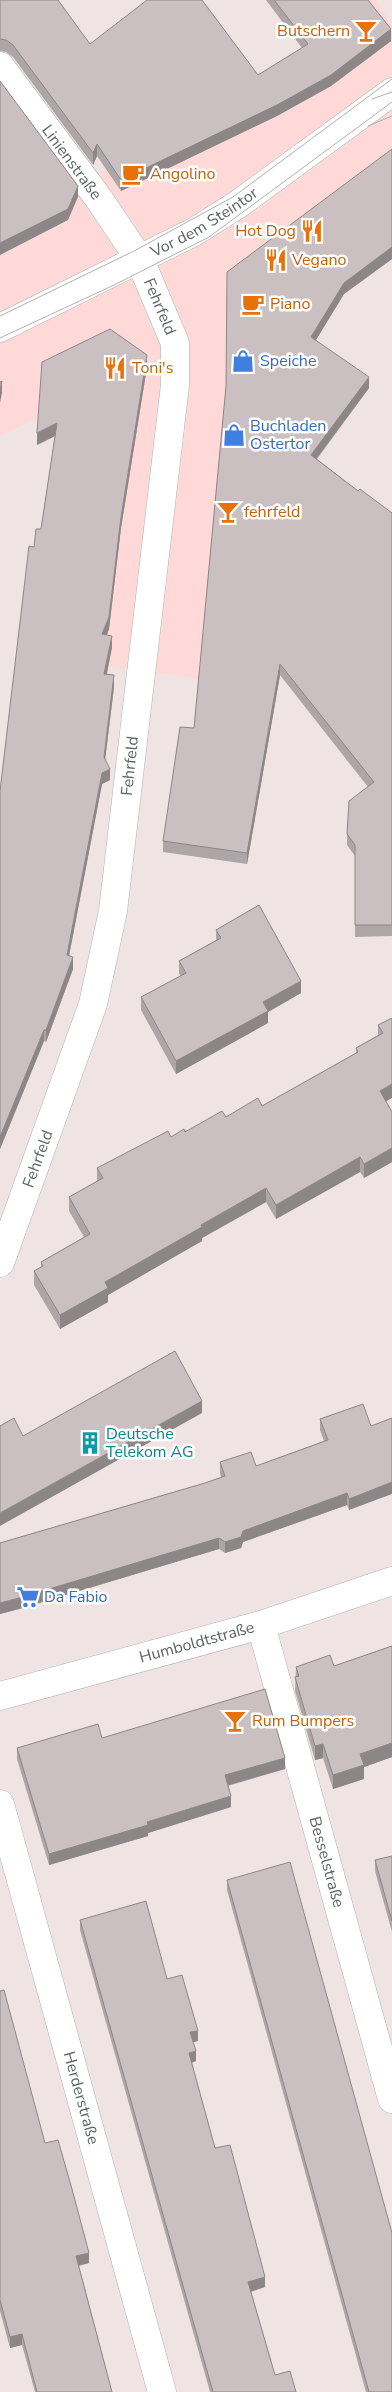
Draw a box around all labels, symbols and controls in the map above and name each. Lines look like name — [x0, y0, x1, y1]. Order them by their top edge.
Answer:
bar icon: Butschern — [353, 18, 379, 44]
place label: Butschern — [277, 20, 350, 42]
street label: Linienstraße — [36, 120, 107, 204]
cafe icon: Angolino — [120, 161, 146, 187]
place label: Angolino — [150, 163, 216, 185]
street label: Vor dem Steintor — [146, 182, 263, 263]
restaurant icon: Hot Dog — [299, 218, 325, 244]
place label: Hot Dog — [235, 220, 296, 242]
restaurant icon: Vegano — [263, 247, 289, 273]
place label: Vegano — [291, 249, 347, 271]
street label: Fehrfeld — [138, 275, 181, 339]
cafe icon: Piano — [240, 291, 266, 317]
place label: Piano — [270, 293, 310, 315]
shop icon: Speiche — [230, 348, 256, 374]
place label: Speiche — [260, 350, 316, 372]
restaurant icon: Toni's — [102, 355, 128, 381]
place label: Toni's — [132, 357, 173, 379]
place label: Buchladen Ostertor — [250, 415, 326, 455]
shop icon: Buchladen Ostertor — [221, 422, 247, 448]
bar icon: fehrfeld — [215, 499, 241, 525]
place label: fehrfeld — [244, 501, 300, 523]
street label: Fehrfeld — [116, 735, 144, 797]
street label: Fehrfeld — [17, 1127, 59, 1191]
place label: Deutsche Telekom AG — [106, 1423, 194, 1463]
building icon: Deutsche Telekom AG — [77, 1430, 103, 1456]
supermarket icon: Da Fabio — [15, 1584, 41, 1610]
place label: Da Fabio — [44, 1586, 107, 1608]
street label: Humboldtstraße — [137, 1616, 257, 1669]
bar icon: Rum Bumpers — [222, 1708, 248, 1734]
place label: Rum Bumpers — [252, 1710, 354, 1732]
street label: Besselstraße — [303, 1814, 350, 1910]
street label: Herderstraße — [58, 2049, 104, 2147]

